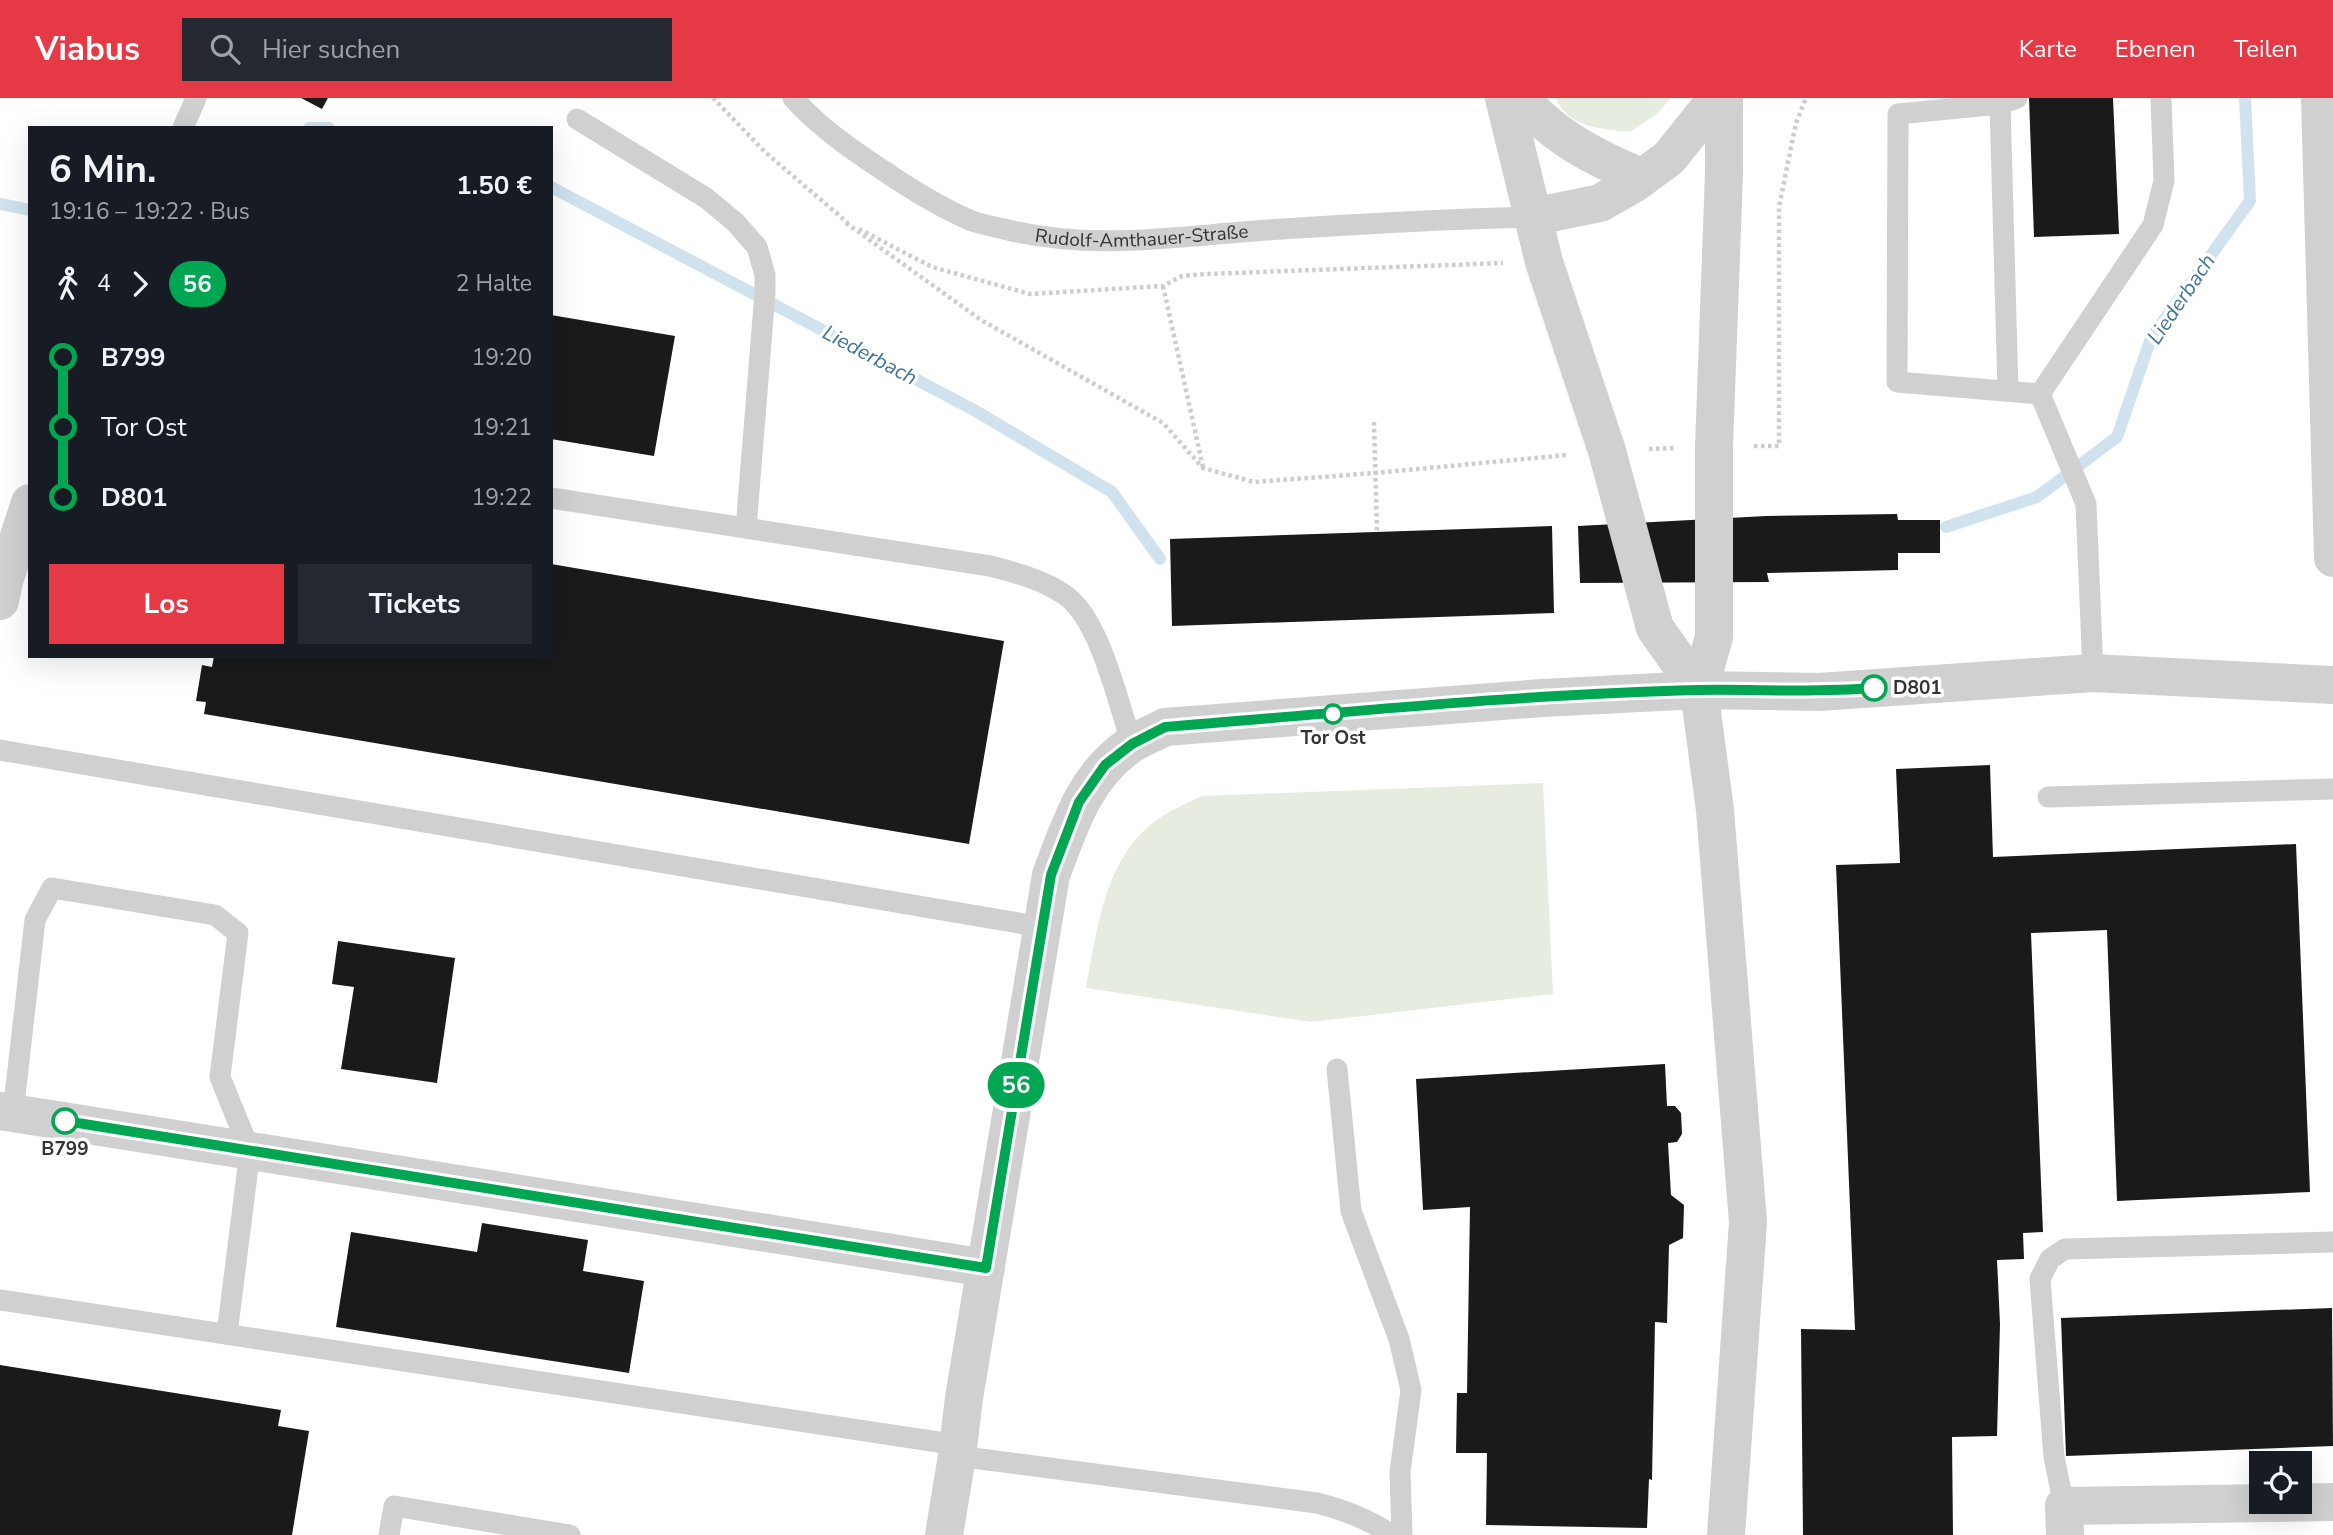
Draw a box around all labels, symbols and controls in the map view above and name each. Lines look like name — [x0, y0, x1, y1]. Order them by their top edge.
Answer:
search box — [182, 18, 672, 81]
text: Viabus — [35, 27, 140, 72]
icon: search — [206, 30, 244, 68]
text: Hier suchen — [262, 32, 400, 67]
text: Karte — [2019, 33, 2077, 65]
text: Ebenen — [2115, 33, 2196, 65]
text: Teilen — [2234, 33, 2298, 65]
text: 6 Min. — [49, 144, 156, 195]
text: 1.50 € — [456, 168, 532, 203]
text: 19:16 – 19:22 · Bus — [49, 196, 250, 227]
street label: Rudolf-Amthauer-Straße — [1033, 218, 1249, 254]
water label: Liederbach — [2140, 248, 2222, 350]
icon: walk — [49, 265, 87, 303]
icon: forward — [121, 265, 159, 303]
text: 4 — [97, 268, 111, 299]
text: 56 — [183, 268, 212, 300]
text: 2 Halte — [456, 268, 532, 299]
water label: Liederbach — [818, 318, 922, 392]
text: B799 — [101, 340, 166, 375]
text: 19:20 — [472, 342, 532, 373]
text: Tor Ost — [101, 410, 187, 445]
text: 19:21 — [472, 412, 532, 443]
text: D801 — [101, 480, 168, 515]
text: 19:22 — [472, 482, 532, 513]
button: Los — [49, 564, 284, 644]
button: Tickets — [298, 564, 532, 644]
marker: D801 — [1861, 675, 1887, 701]
place label: D801 — [1893, 675, 1942, 701]
marker: Tor Ost — [1323, 704, 1343, 724]
place label: Tor Ost — [1300, 725, 1366, 751]
line badge: 56 — [984, 1062, 1048, 1108]
text: 56 — [1002, 1069, 1030, 1101]
marker: B799 — [52, 1108, 78, 1134]
place label: B799 — [41, 1136, 89, 1162]
map controls — [2249, 1451, 2312, 1514]
button: locate — [2249, 1451, 2312, 1514]

